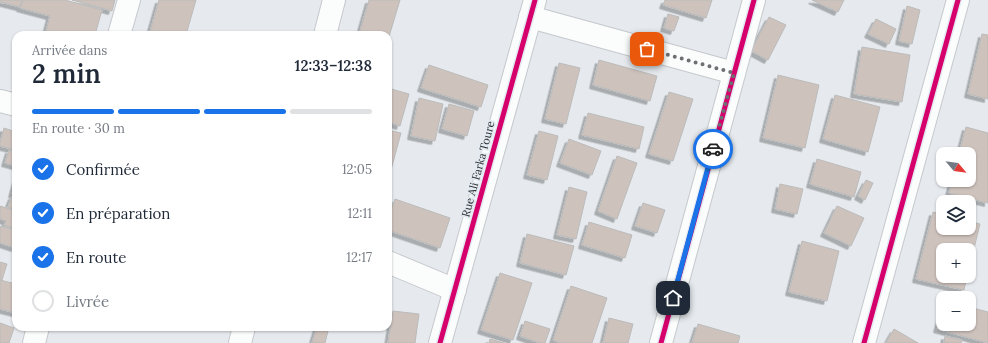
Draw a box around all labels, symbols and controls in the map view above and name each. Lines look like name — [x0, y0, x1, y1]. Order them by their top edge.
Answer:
pin — [630, 32, 664, 66]
icon: bag — [636, 38, 658, 60]
text: Arrivée dans — [32, 42, 107, 59]
text: 12:33–12:38 — [295, 56, 372, 75]
text: 2 min — [32, 57, 101, 90]
street label: Rue Ali Farka Toure — [458, 119, 498, 219]
text: En route · 30 m — [32, 120, 125, 137]
courier — [693, 129, 733, 169]
icon: car — [702, 138, 724, 160]
north arrow — [936, 147, 976, 187]
map controls — [936, 147, 976, 331]
icon: check — [32, 158, 54, 180]
text: Confirmée — [66, 160, 140, 179]
text: 12:05 — [342, 161, 372, 178]
button: layers — [936, 195, 976, 235]
icon: check — [32, 202, 54, 224]
text: En préparation — [66, 204, 170, 223]
text: 12:11 — [348, 205, 372, 222]
button: + — [936, 243, 976, 283]
icon: check — [32, 246, 54, 268]
text: En route — [66, 248, 126, 267]
text: 12:17 — [346, 249, 372, 266]
pin — [656, 281, 690, 315]
icon: home — [662, 287, 684, 309]
button: − — [936, 291, 976, 331]
text: Livrée — [66, 292, 109, 311]

